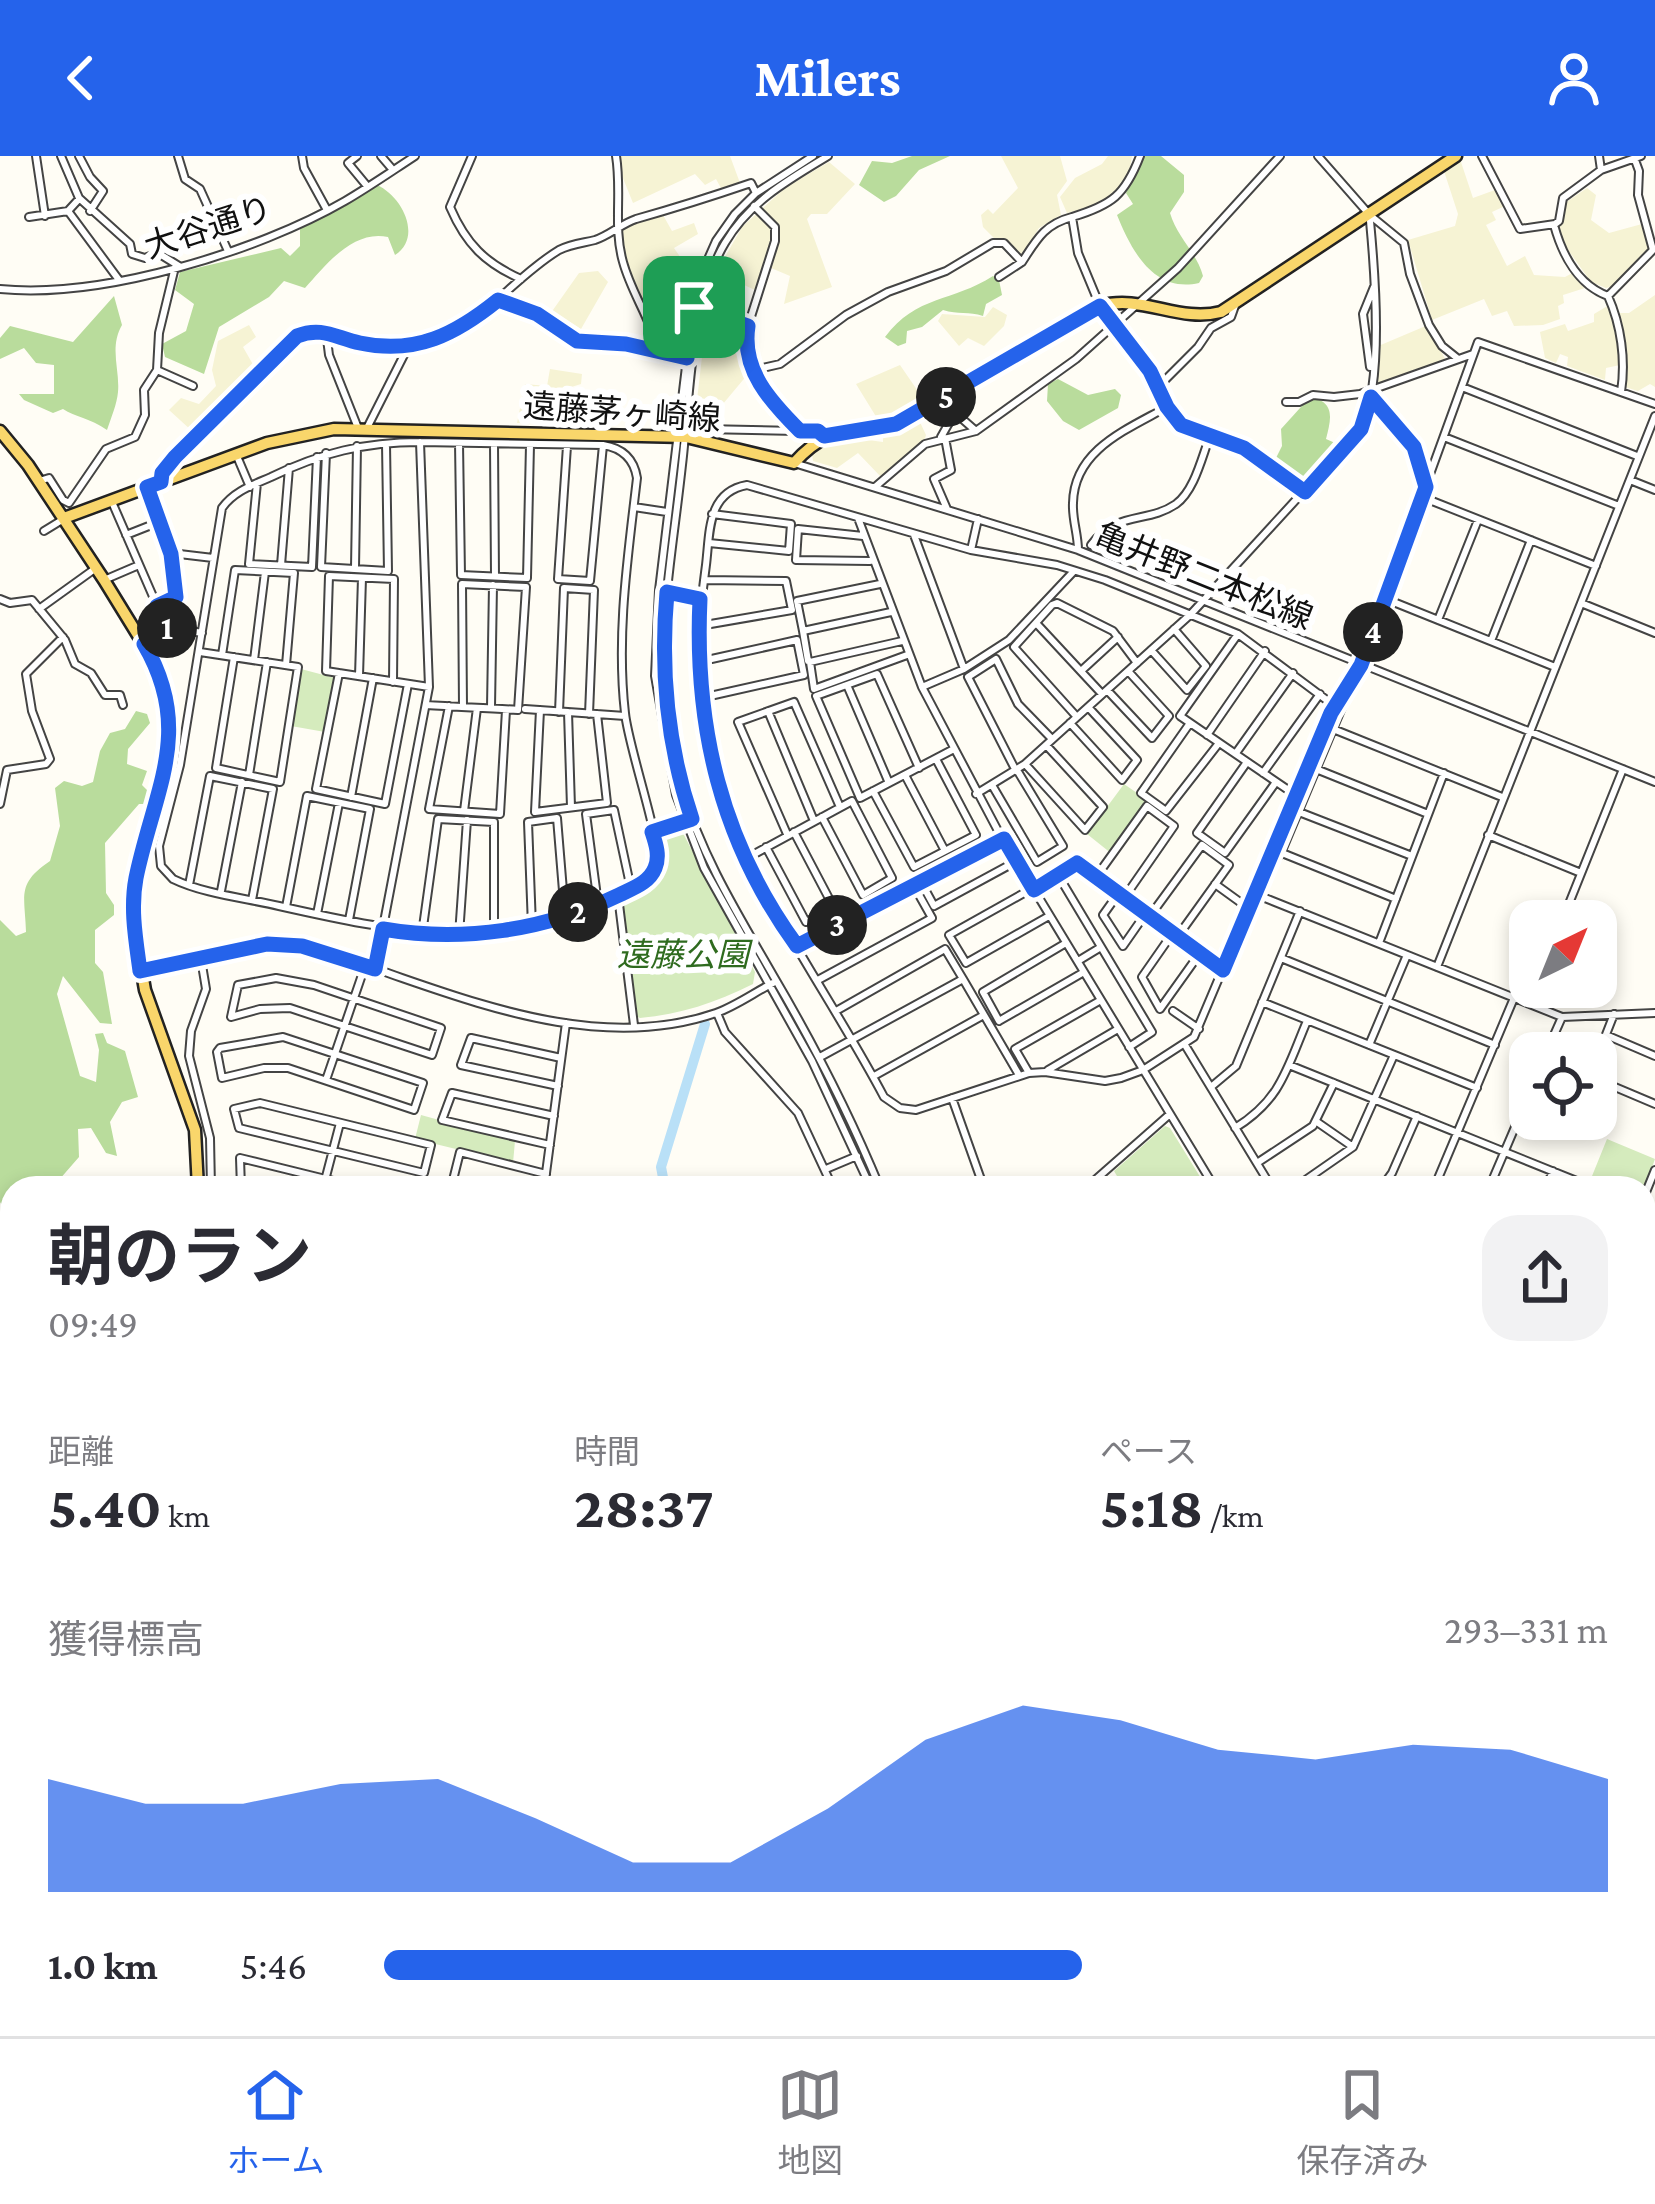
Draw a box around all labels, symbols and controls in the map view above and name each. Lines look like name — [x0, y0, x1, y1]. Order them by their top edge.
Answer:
icon: back — [48, 45, 114, 111]
icon: person — [1541, 45, 1607, 111]
text: Milers — [754, 48, 901, 108]
street label: 大谷通り — [140, 189, 276, 265]
pin — [643, 256, 745, 358]
icon: arrive — [661, 274, 727, 340]
pin: 5 — [916, 367, 976, 427]
text: 5 — [938, 378, 954, 415]
street label: 遠藤茅ヶ崎線 — [522, 387, 722, 437]
street label: 亀井野二本松線 — [1090, 516, 1318, 636]
pin: 1 — [137, 598, 197, 658]
pin: 4 — [1343, 602, 1403, 662]
text: 1 — [161, 609, 173, 646]
text: 4 — [1364, 613, 1382, 650]
pin: 2 — [548, 882, 608, 942]
text: 2 — [570, 893, 586, 930]
pin: 3 — [807, 895, 867, 955]
north arrow — [1509, 900, 1617, 1008]
map controls — [1509, 900, 1617, 1140]
text: 3 — [829, 906, 845, 943]
park label: 遠藤公園 — [617, 936, 753, 973]
button: locate — [1509, 1032, 1617, 1140]
button: share — [1482, 1215, 1608, 1341]
text: 朝のラン — [48, 1220, 312, 1293]
text: 09:49 — [48, 1302, 138, 1345]
text: 距離 — [48, 1433, 114, 1470]
text: 時間 — [574, 1433, 640, 1470]
text: ペース — [1100, 1433, 1197, 1470]
text: 5.40 — [48, 1473, 162, 1540]
text: 28:37 — [574, 1473, 714, 1540]
text: 5:18 — [1100, 1473, 1203, 1540]
text: km — [162, 1497, 210, 1534]
text: /km — [1203, 1497, 1264, 1534]
text: 293–331 m — [1444, 1608, 1608, 1651]
text: 獲得標高 — [48, 1618, 204, 1661]
text: 1.0 km — [48, 1944, 158, 1987]
text: 5:46 — [240, 1944, 307, 1987]
tab: ホーム — [226, 2062, 325, 2182]
tab: 地図 — [777, 2062, 843, 2182]
tab: 保存済み — [1296, 2062, 1428, 2182]

